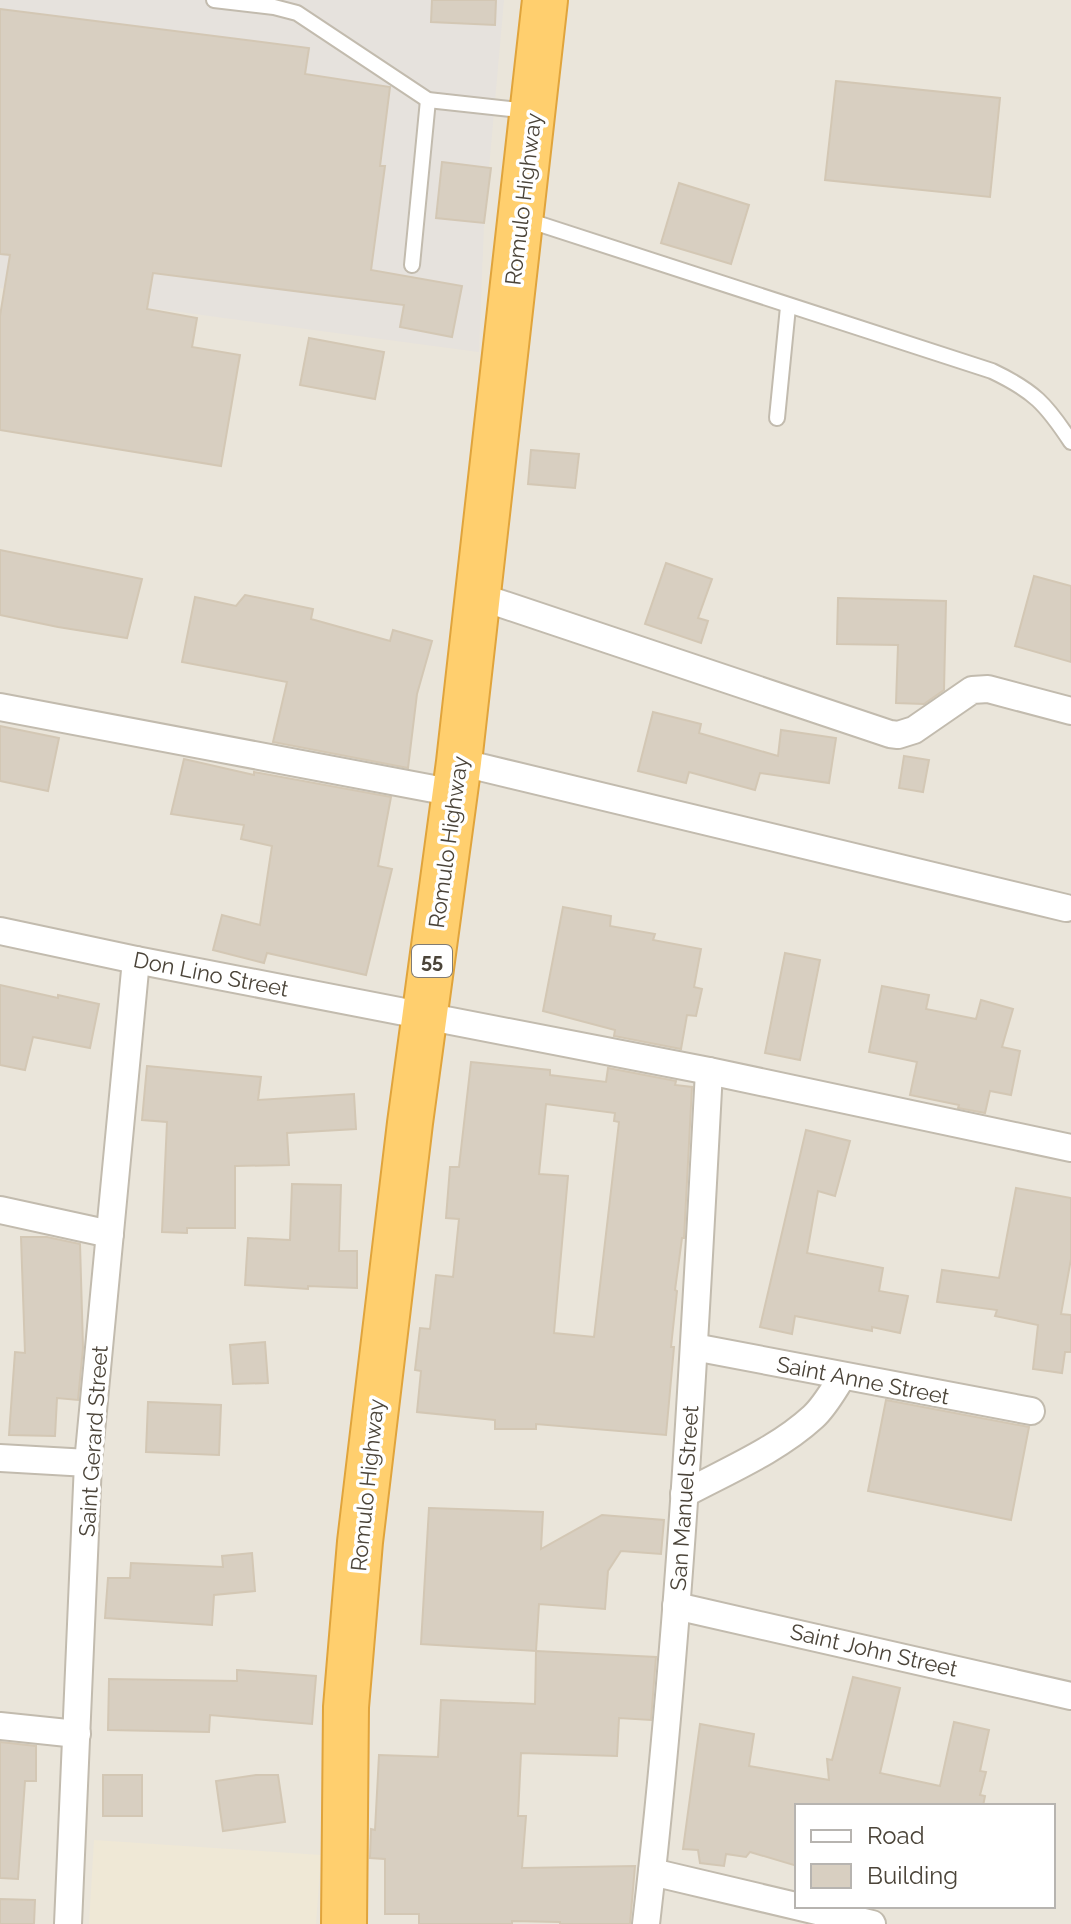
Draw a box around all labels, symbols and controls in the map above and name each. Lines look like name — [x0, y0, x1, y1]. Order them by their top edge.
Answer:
street label: Romulo Highway — [500, 111, 546, 287]
street label: Romulo Highway — [423, 754, 473, 930]
road number: 55 — [412, 945, 452, 977]
street label: Don Lino Street — [131, 946, 291, 1002]
street label: Saint Gerard Street — [73, 1344, 113, 1538]
street label: Saint Anne Street — [775, 1351, 952, 1410]
street label: Romulo Highway — [345, 1397, 389, 1573]
street label: San Manuel Street — [665, 1404, 703, 1592]
street label: Saint John Street — [788, 1618, 961, 1682]
legend — [795, 1804, 1055, 1908]
text: Road — [867, 1821, 925, 1850]
text: Building — [867, 1861, 958, 1890]

